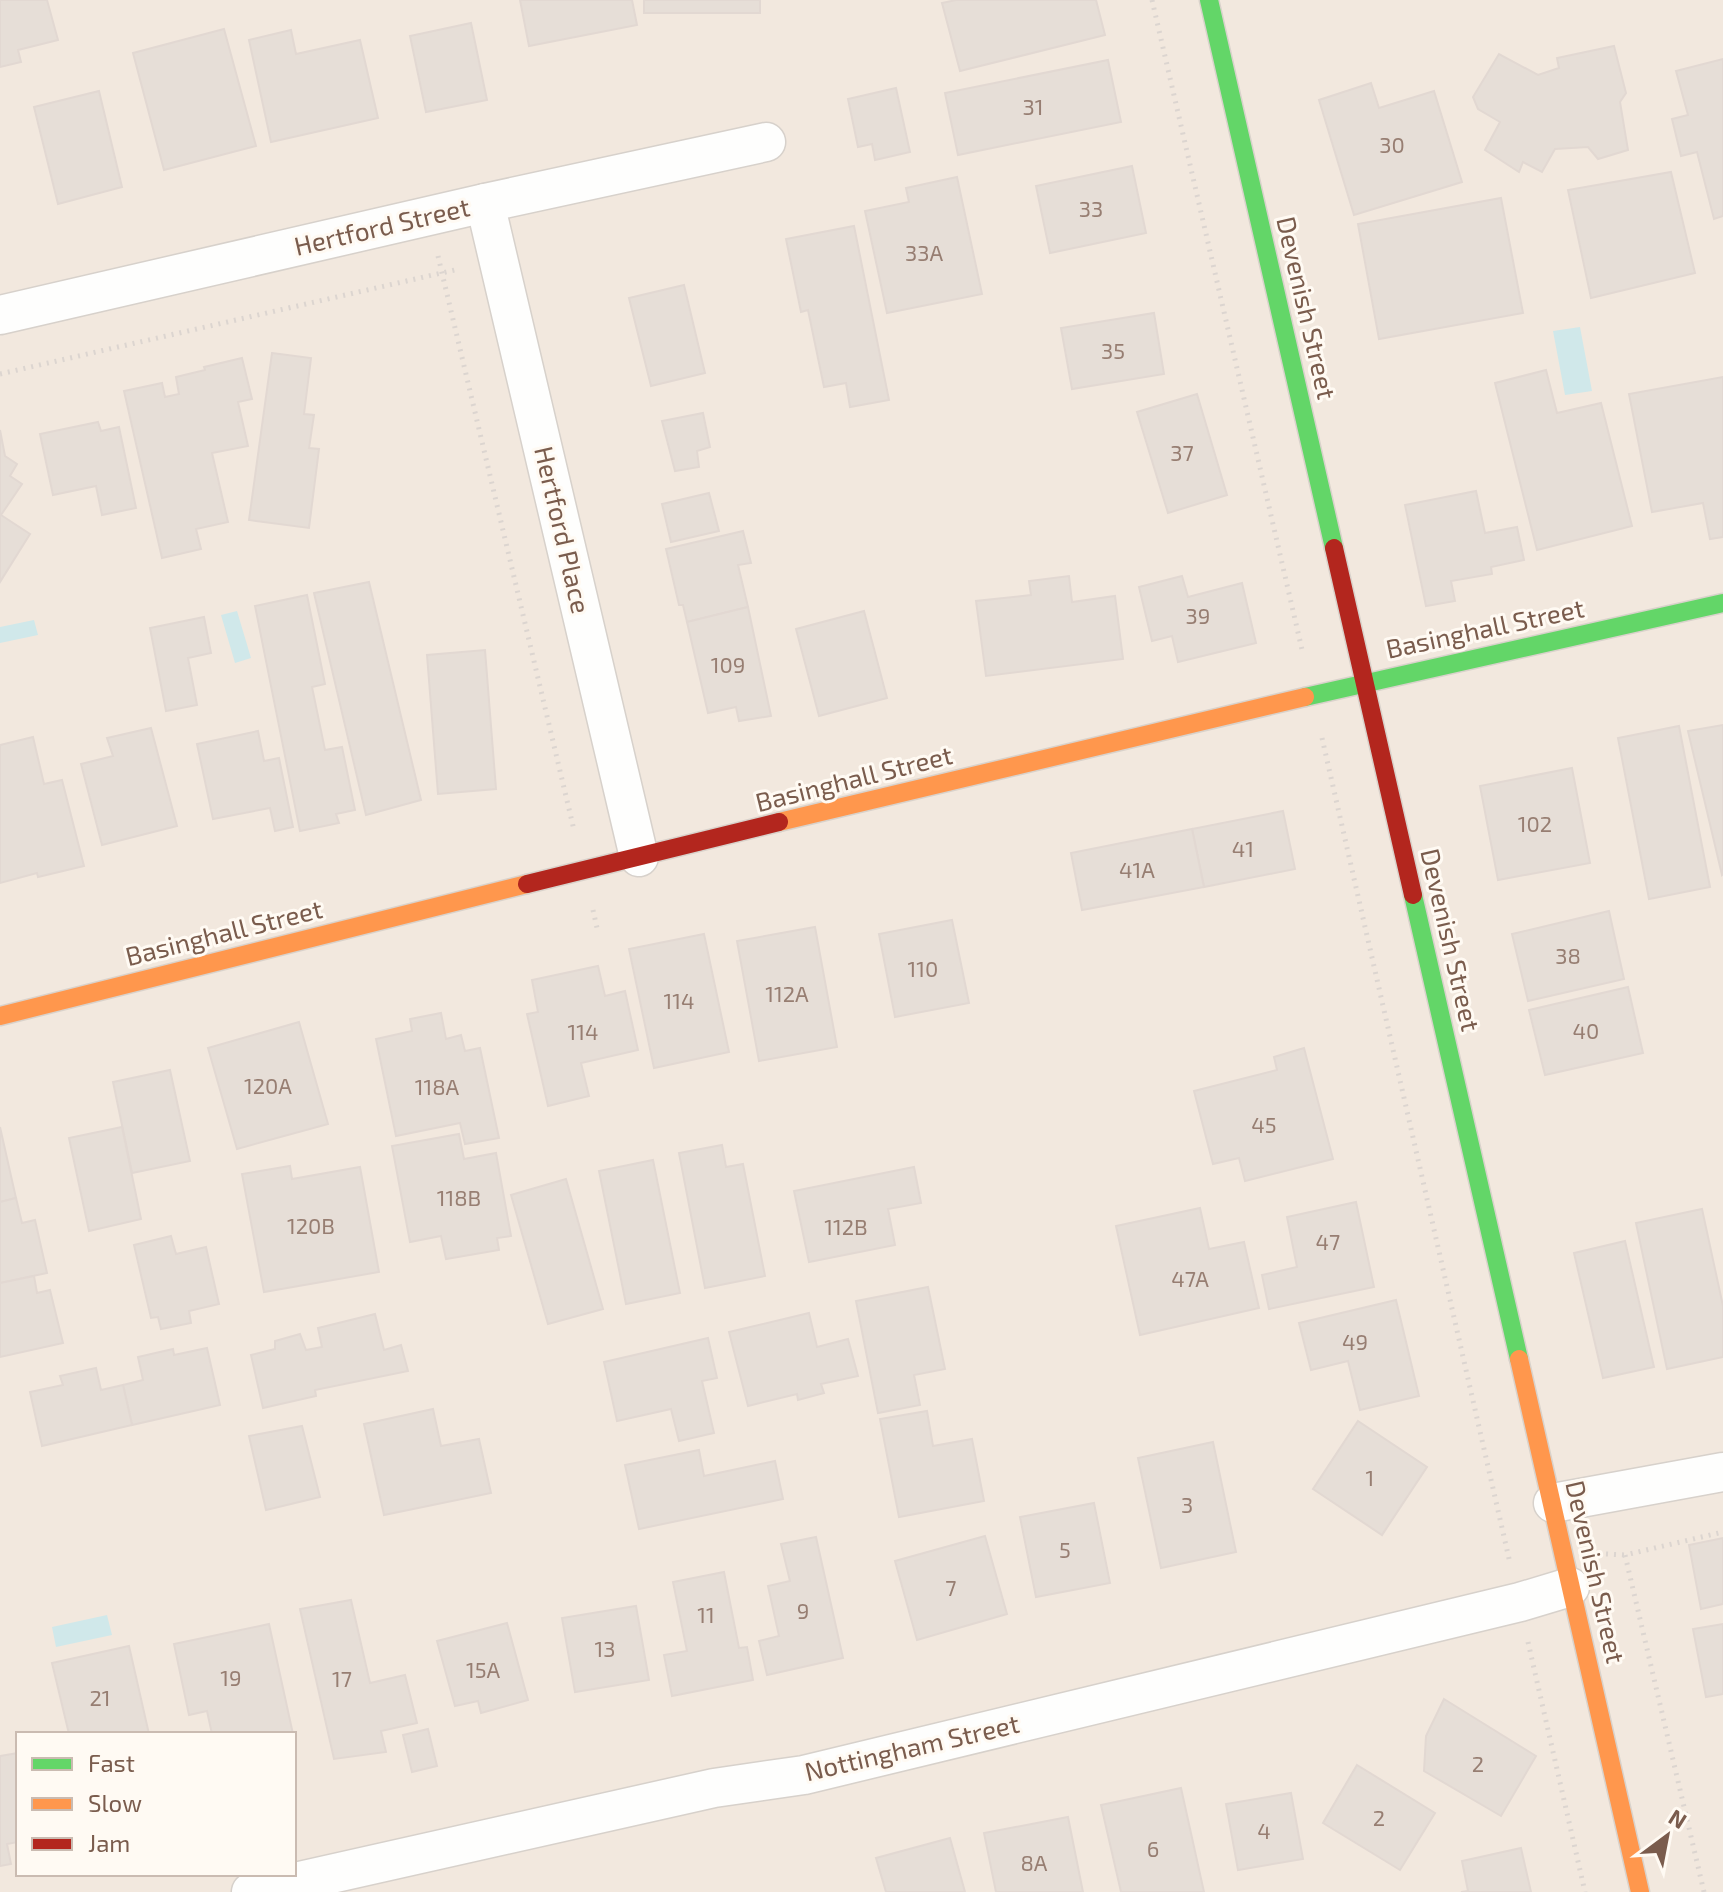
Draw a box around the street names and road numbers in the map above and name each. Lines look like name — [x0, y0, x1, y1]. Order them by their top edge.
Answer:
street label: Hertford Street — [291, 190, 473, 261]
street label: Devenish Street — [1271, 213, 1344, 402]
street label: Hertford Place — [529, 443, 598, 616]
street label: Basinghall Street — [1383, 591, 1587, 664]
street label: Basinghall Street — [752, 738, 955, 817]
street label: Devenish Street — [1415, 845, 1488, 1034]
street label: Basinghall Street — [122, 892, 325, 971]
street label: Devenish Street — [1560, 1477, 1633, 1666]
street label: Nottingham Street — [801, 1707, 1022, 1786]

